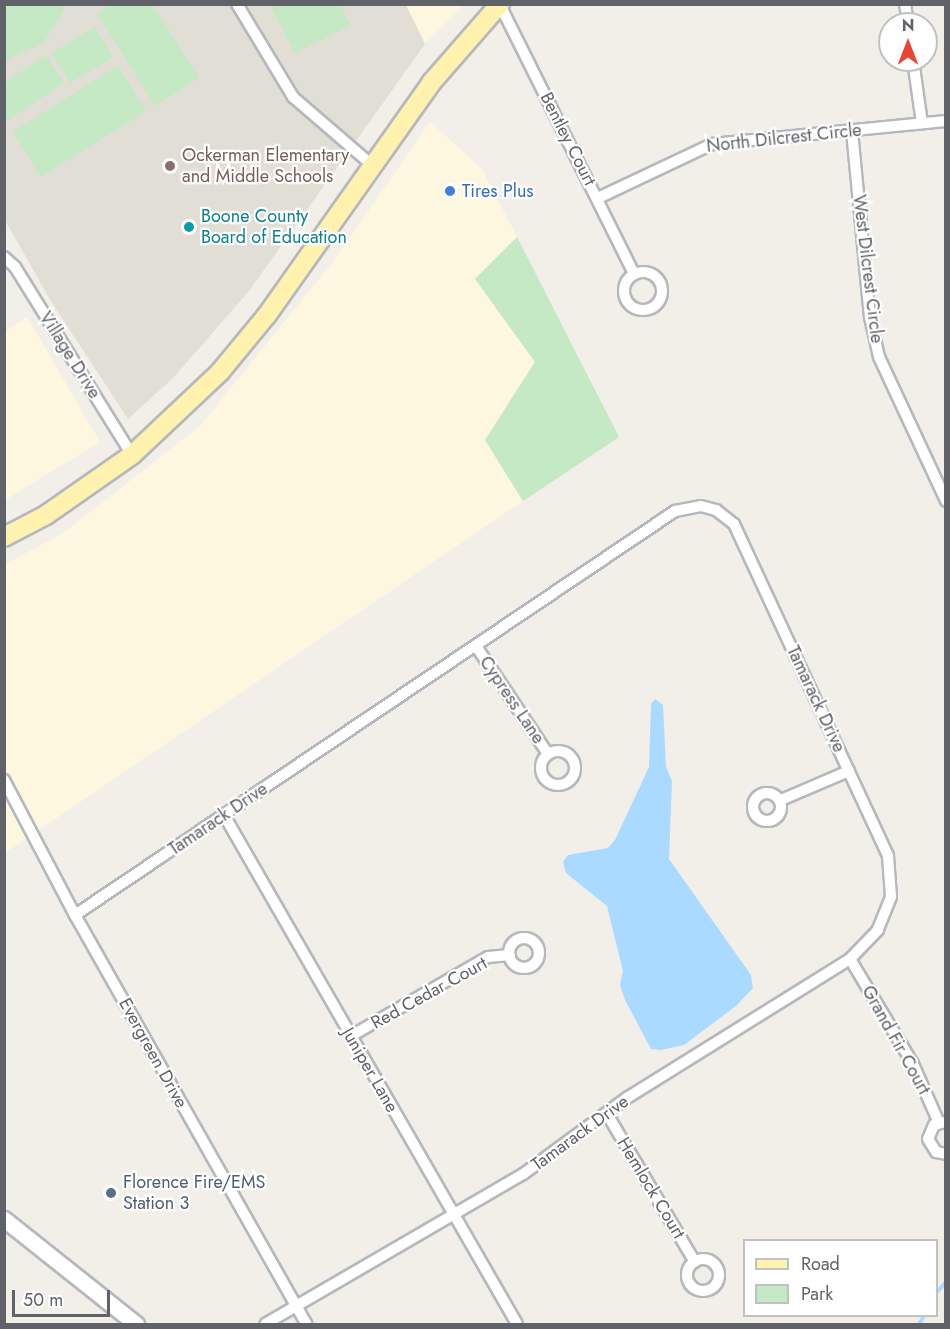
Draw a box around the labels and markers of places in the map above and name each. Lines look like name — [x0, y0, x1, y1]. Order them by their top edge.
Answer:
place label: Ockerman Elementary and Middle Schools — [182, 145, 349, 188]
marker: Ockerman Elementary and Middle Schools — [163, 159, 177, 173]
place label: Tires Plus — [462, 180, 534, 202]
marker: Tires Plus — [443, 184, 457, 198]
place label: Boone County Board of Education — [201, 206, 347, 248]
marker: Boone County Board of Education — [182, 220, 196, 234]
place label: Florence Fire/EMS Station 3 — [123, 1172, 265, 1214]
marker: Florence Fire/EMS Station 3 — [104, 1186, 118, 1200]

